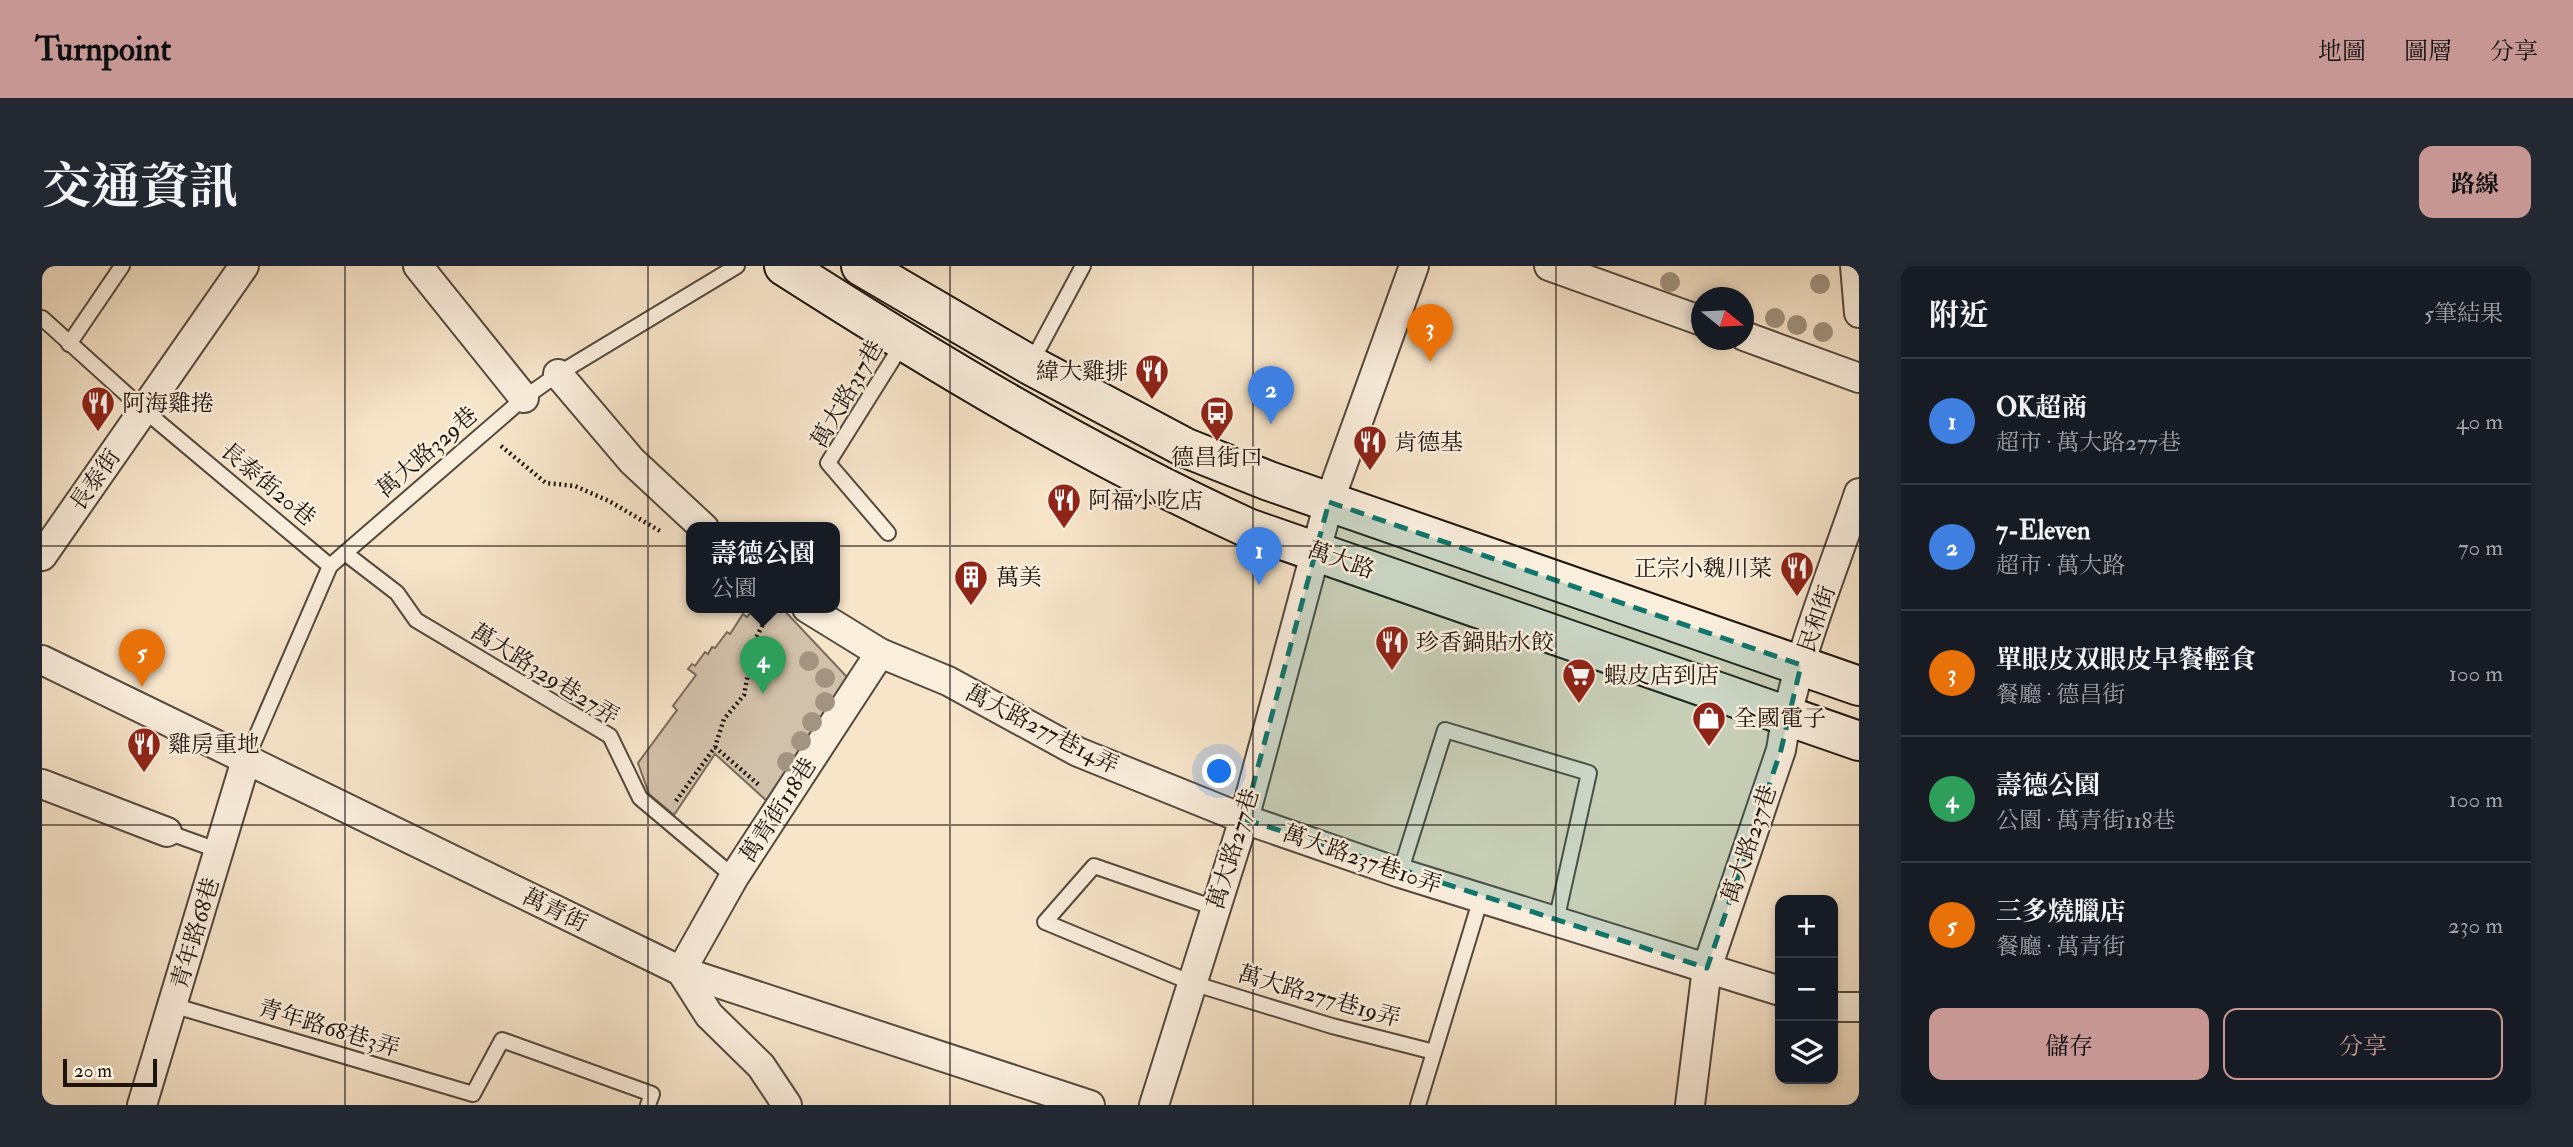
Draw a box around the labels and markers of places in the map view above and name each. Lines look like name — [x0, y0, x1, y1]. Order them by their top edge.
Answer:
pin: 3 — [1407, 304, 1453, 362]
restaurant icon: 緯大雞排 — [1133, 352, 1171, 401]
place label: 緯大雞排 — [1036, 357, 1128, 386]
pin: 2 — [1248, 366, 1294, 424]
restaurant icon: 阿海雞捲 — [79, 384, 117, 433]
place label: 阿海雞捲 — [122, 389, 214, 418]
bus stop icon: 德昌街口 — [1198, 394, 1236, 443]
restaurant icon: 肯德基 — [1351, 423, 1389, 472]
place label: 肯德基 — [1394, 428, 1463, 457]
place label: 德昌街口 — [1171, 443, 1263, 472]
restaurant icon: 阿福小吃店 — [1045, 481, 1083, 530]
place label: 阿福小吃店 — [1088, 486, 1203, 515]
pin: 1 — [1236, 527, 1282, 585]
restaurant icon: 正宗小魏川菜 — [1778, 549, 1816, 598]
place label: 正宗小魏川菜 — [1634, 554, 1772, 583]
building icon: 萬美 — [952, 558, 990, 607]
place label: 萬美 — [996, 563, 1042, 592]
restaurant icon: 珍香鍋貼水餃 — [1373, 623, 1411, 672]
place label: 珍香鍋貼水餃 — [1416, 628, 1554, 657]
pin: 5 — [119, 629, 165, 687]
pin: 4 — [740, 636, 786, 694]
supermarket icon: 蝦皮店到店 — [1560, 656, 1598, 705]
place label: 蝦皮店到店 — [1604, 661, 1719, 690]
shop icon: 全國電子 — [1690, 699, 1728, 748]
place label: 全國電子 — [1734, 704, 1826, 733]
restaurant icon: 雞房重地 — [125, 725, 163, 774]
place label: 雞房重地 — [168, 730, 260, 759]

